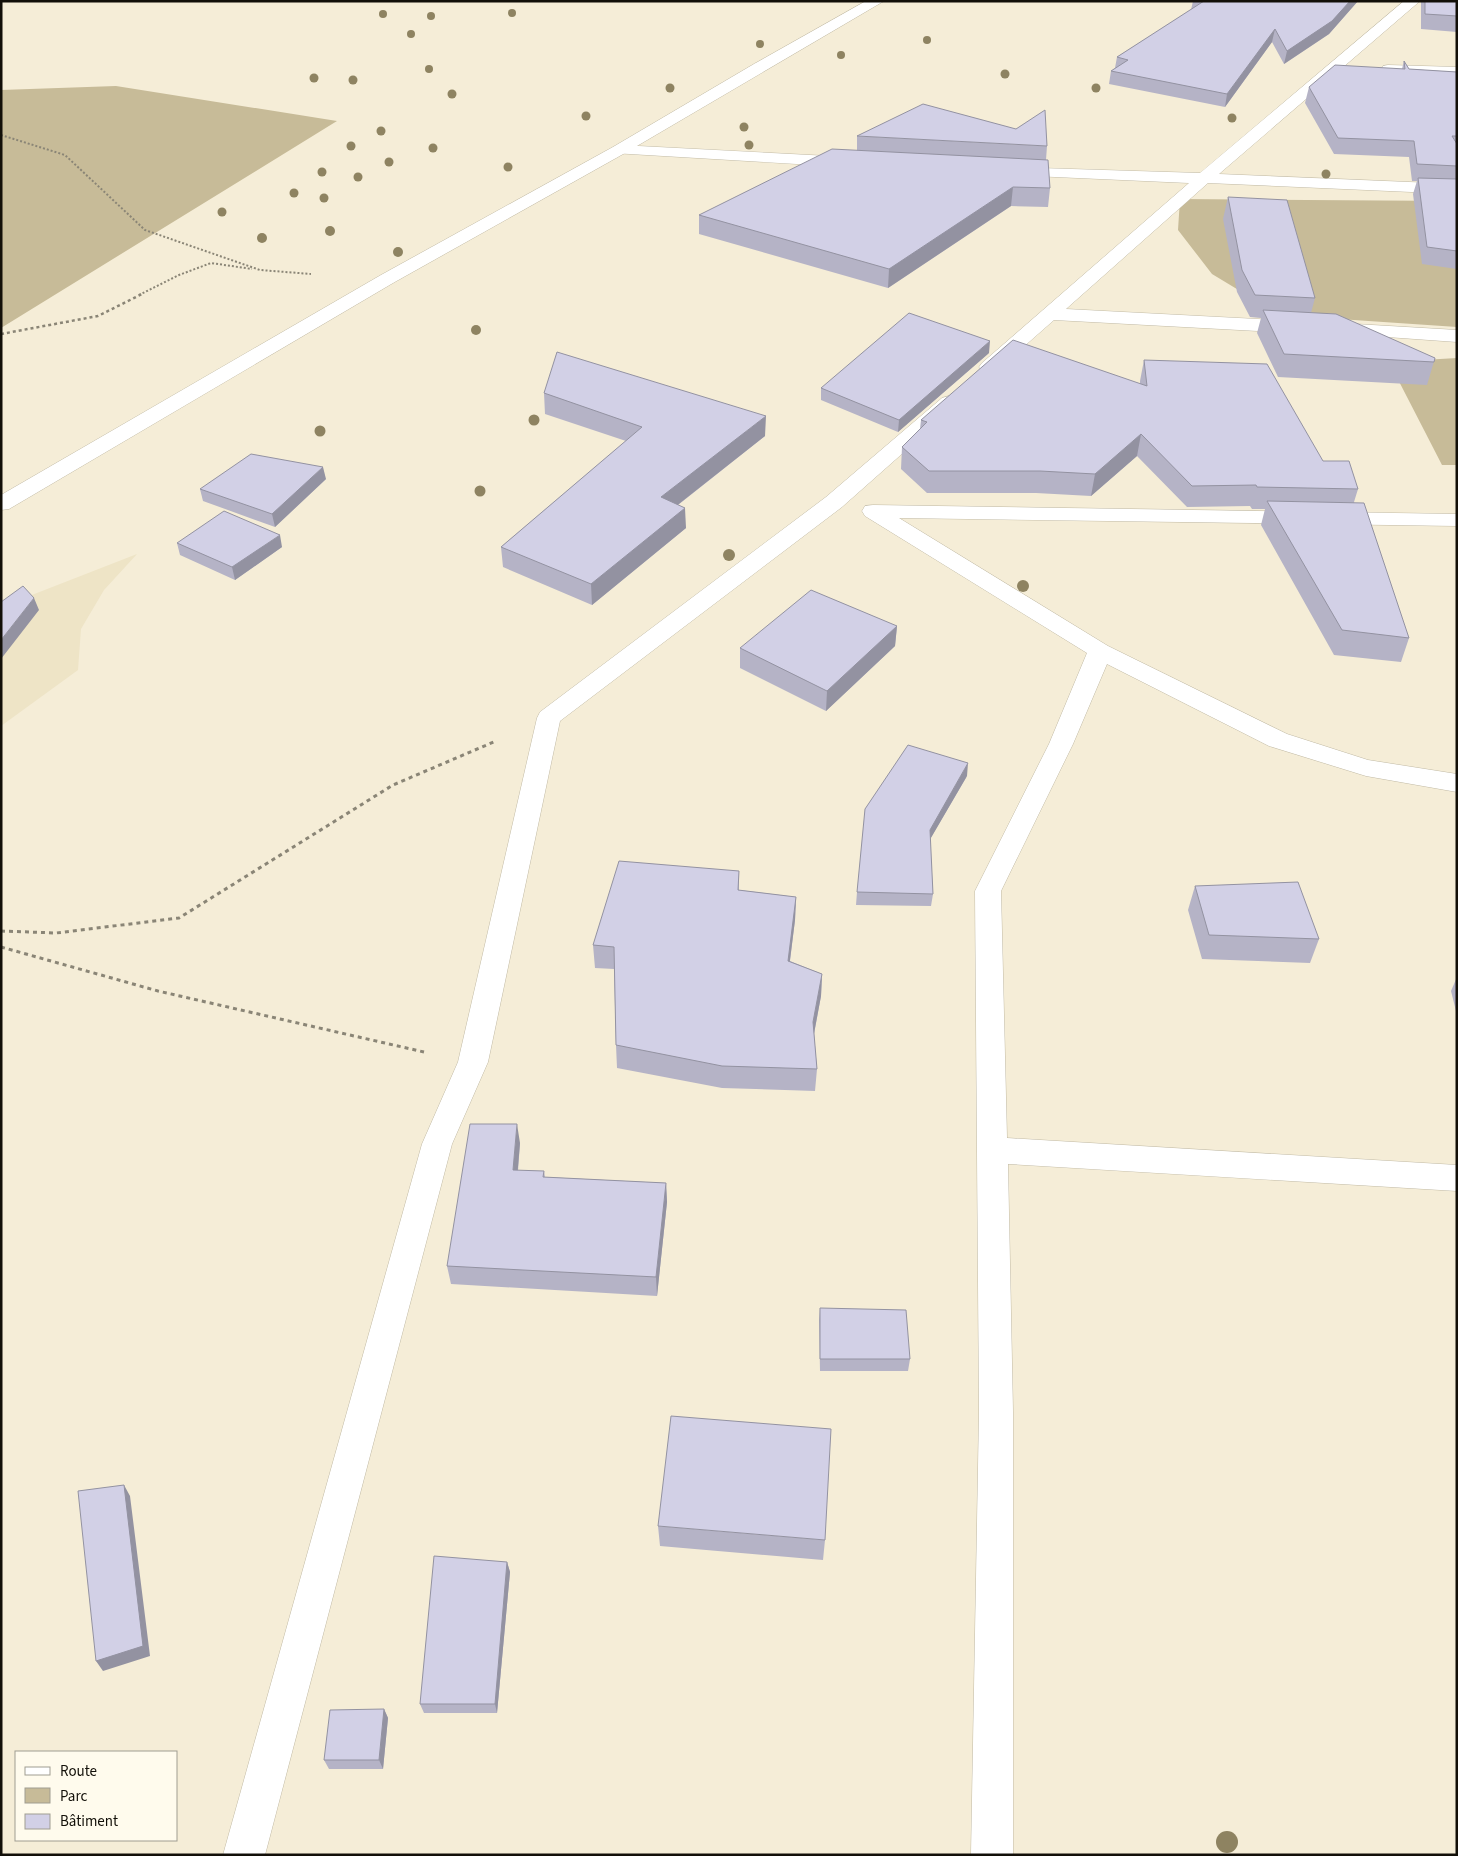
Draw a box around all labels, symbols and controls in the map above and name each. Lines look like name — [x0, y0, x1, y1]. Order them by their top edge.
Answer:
legend — [15, 1751, 178, 1841]
text: Route — [60, 1761, 97, 1782]
text: Parc — [60, 1786, 87, 1807]
text: Bâtiment — [60, 1811, 118, 1832]

